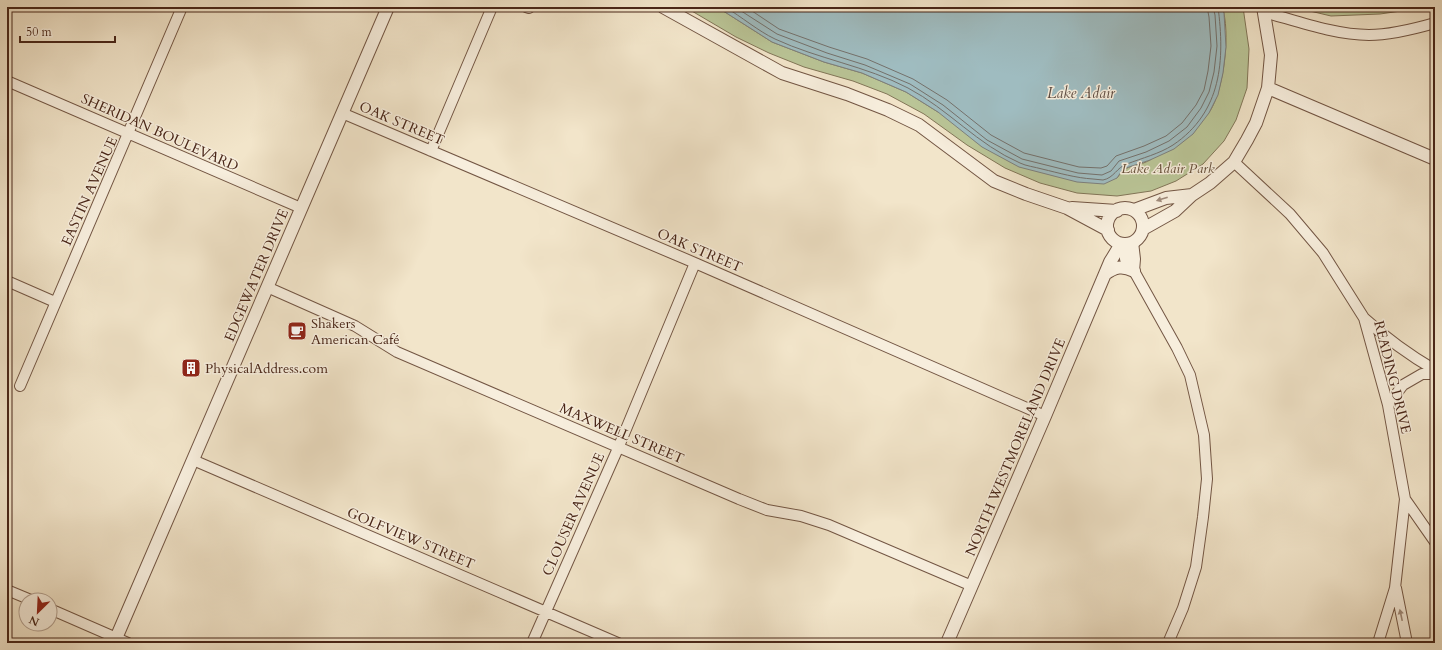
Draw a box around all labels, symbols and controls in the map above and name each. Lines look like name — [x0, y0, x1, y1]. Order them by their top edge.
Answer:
scale bar — [20, 18, 115, 44]
text: 50 m — [26, 24, 53, 40]
water label: Lake Adair — [1047, 83, 1116, 103]
street label: SHERIDAN BOULEVARD — [78, 89, 241, 176]
street label: OAK STREET — [356, 97, 447, 150]
street label: EASTIN AVENUE — [57, 133, 122, 249]
park label: Lake Adair Park — [1121, 159, 1215, 178]
one-way arrow — [1156, 197, 1168, 203]
street label: EDGEWATER DRIVE — [220, 206, 293, 344]
street label: OAK STREET — [654, 224, 745, 277]
place label: Shakers American Café — [311, 314, 400, 349]
street label: READING DRIVE — [1369, 319, 1416, 436]
cafe icon: Shakers American Café — [286, 320, 308, 342]
street label: NORTH WESTMORELAND DRIVE — [961, 335, 1070, 559]
building icon: PhysicalAddress.com — [180, 357, 202, 379]
place label: PhysicalAddress.com — [205, 359, 328, 378]
street label: MAXWELL STREET — [557, 399, 687, 468]
street label: CLOUSER AVENUE — [538, 449, 609, 579]
street label: GOLFVIEW STREET — [344, 503, 478, 574]
north arrow — [18, 592, 58, 632]
one-way arrow — [1398, 609, 1404, 622]
text: N — [26, 612, 42, 629]

